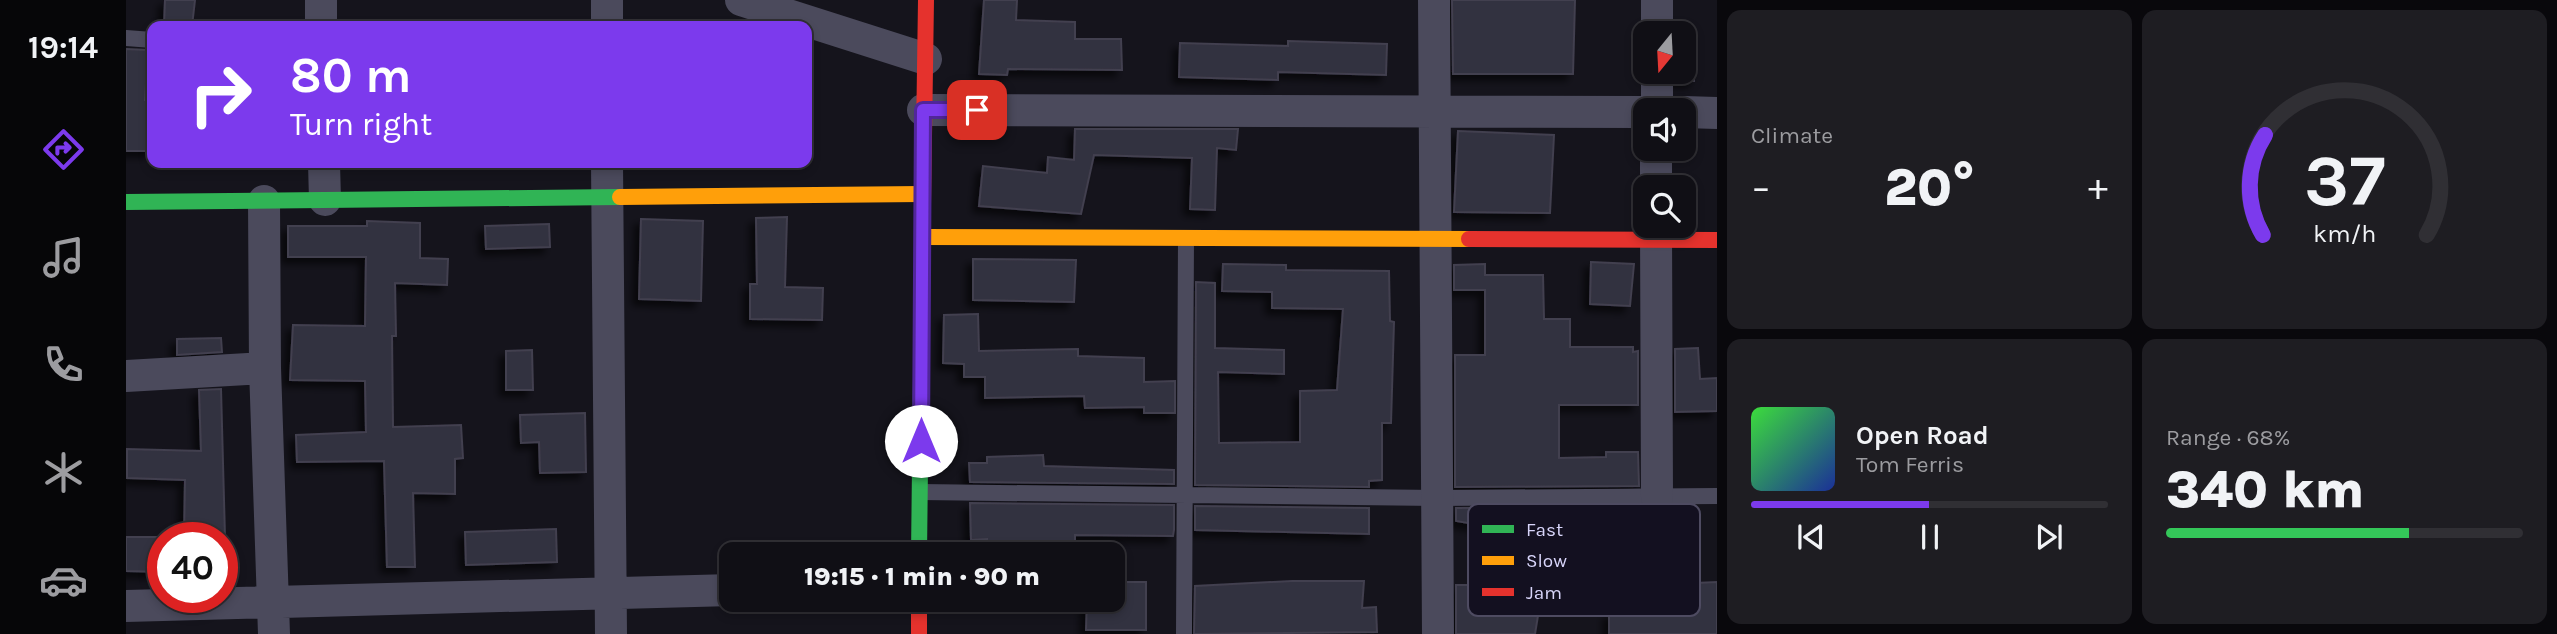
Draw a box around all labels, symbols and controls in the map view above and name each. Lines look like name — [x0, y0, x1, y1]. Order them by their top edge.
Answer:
north arrow — [1633, 21, 1696, 84]
map controls — [1633, 21, 1696, 238]
text: 19:14 — [28, 29, 98, 66]
text: 80 m — [290, 47, 412, 104]
icon: right — [175, 49, 266, 140]
pin — [947, 80, 1007, 140]
icon: arrive — [958, 91, 996, 129]
button: sound — [1633, 98, 1696, 161]
text: Turn right — [290, 106, 432, 143]
text: Climate — [1751, 122, 1833, 149]
icon: directions — [39, 125, 88, 174]
text: 37 — [2304, 139, 2385, 224]
text: 20° — [1884, 157, 1975, 218]
text: − — [1751, 165, 1771, 210]
text: + — [2088, 165, 2108, 210]
button: search — [1633, 175, 1696, 238]
text: km/h — [2313, 219, 2376, 248]
icon: music — [39, 233, 88, 282]
icon: phone — [39, 340, 88, 389]
position arrow — [884, 404, 958, 478]
text: Open Road — [1856, 420, 1989, 451]
text: Range · 68% — [2166, 424, 2290, 451]
icon: climate — [39, 448, 88, 497]
text: Tom Ferris — [1856, 451, 1964, 478]
text: 340 km — [2166, 459, 2364, 520]
legend — [1468, 504, 1700, 616]
icon: previous — [1792, 518, 1830, 556]
icon: pause — [1911, 518, 1949, 556]
icon: next — [2030, 518, 2068, 556]
text: Fast — [1526, 519, 1563, 541]
speed limit sign: 40 — [147, 522, 238, 613]
text: Slow — [1526, 550, 1567, 572]
icon: car — [39, 556, 88, 605]
text: 19:15 · 1 min · 90 m — [804, 561, 1040, 592]
text: Jam — [1526, 582, 1562, 604]

